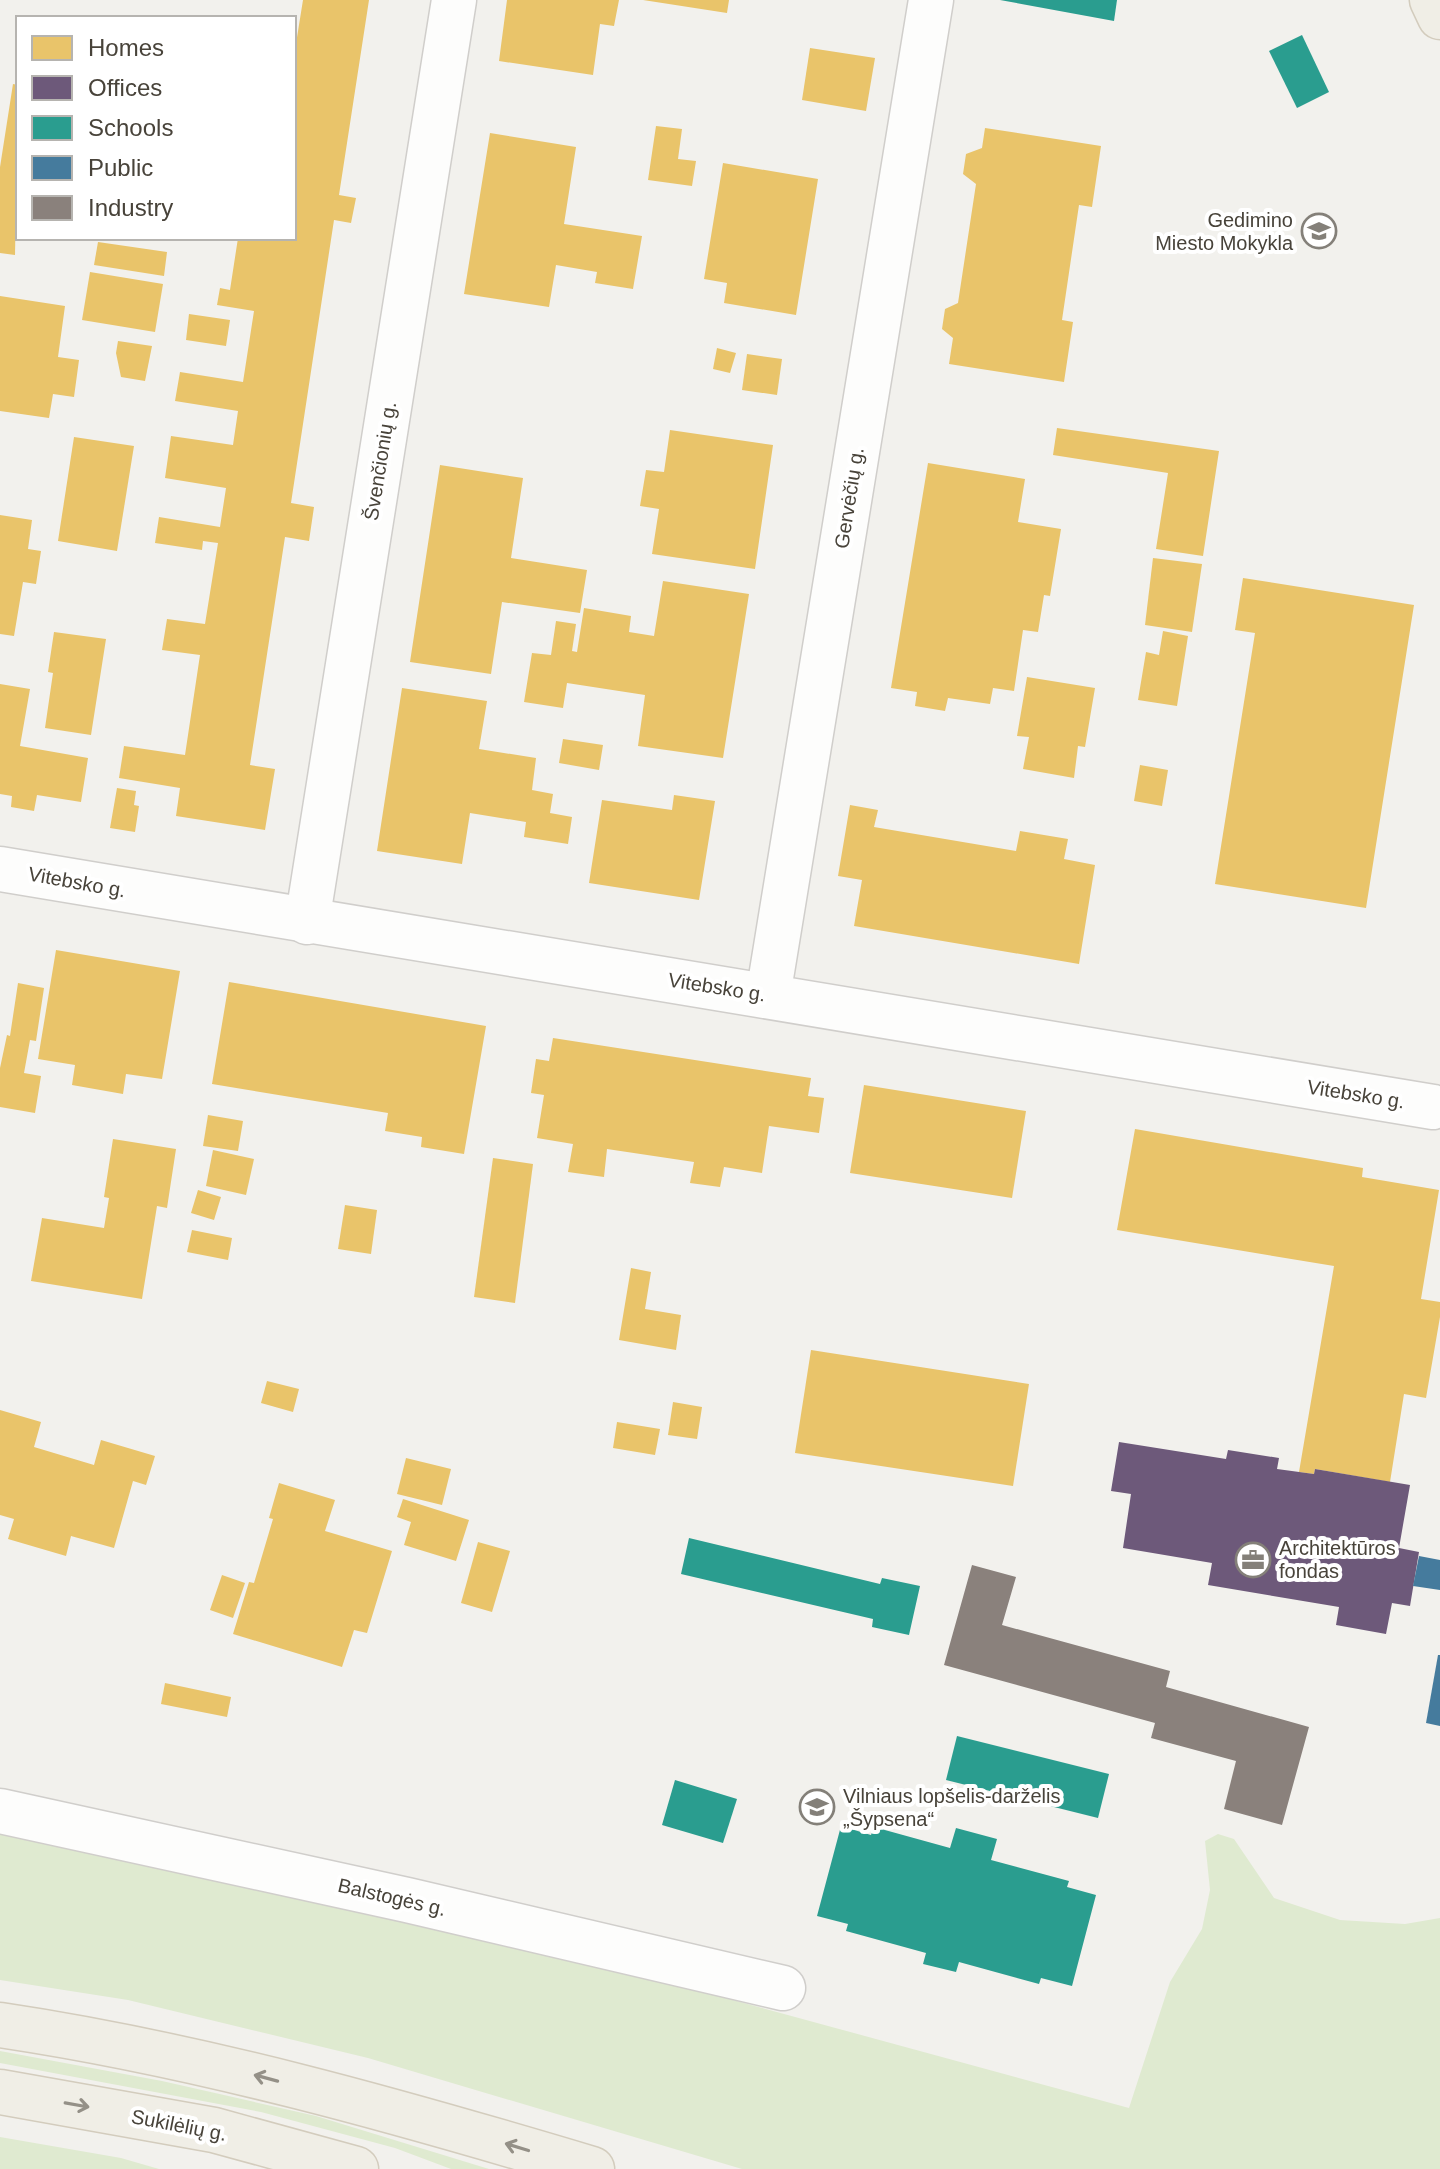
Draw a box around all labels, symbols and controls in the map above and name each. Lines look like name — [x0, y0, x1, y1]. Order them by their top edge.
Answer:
legend — [16, 16, 296, 240]
text: Homes — [88, 34, 164, 61]
text: Offices — [88, 74, 162, 101]
text: Schools — [88, 114, 173, 141]
text: Public — [88, 154, 153, 181]
text: Industry — [88, 194, 173, 221]
place label: Gedimino Miesto Mokykla — [1155, 209, 1294, 254]
school or university icon: Gedimino Miesto Mokykla — [1300, 212, 1338, 250]
street label: Švenčionių g. — [360, 400, 400, 522]
street label: Gervėčių g. — [830, 446, 868, 550]
street label: Vitebsko g. — [27, 863, 127, 901]
street label: Vitebsko g. — [667, 968, 767, 1006]
street label: Vitebsko g. — [1306, 1075, 1406, 1113]
place label: Architektūros fondas — [1279, 1537, 1396, 1582]
office icon: Architektūros fondas — [1234, 1541, 1272, 1579]
place label: Vilniaus lopšelis-darželis „Šypsena“ — [843, 1785, 1061, 1830]
school or university icon: Vilniaus lopšelis-darželis „Šypsena“ — [798, 1788, 836, 1826]
street label: Balstogės g. — [336, 1874, 448, 1920]
one-way arrow — [254, 2070, 280, 2085]
one-way arrow — [64, 2099, 89, 2114]
street label: Sukilėlių g. — [129, 2105, 229, 2145]
one-way arrow — [505, 2139, 531, 2154]

